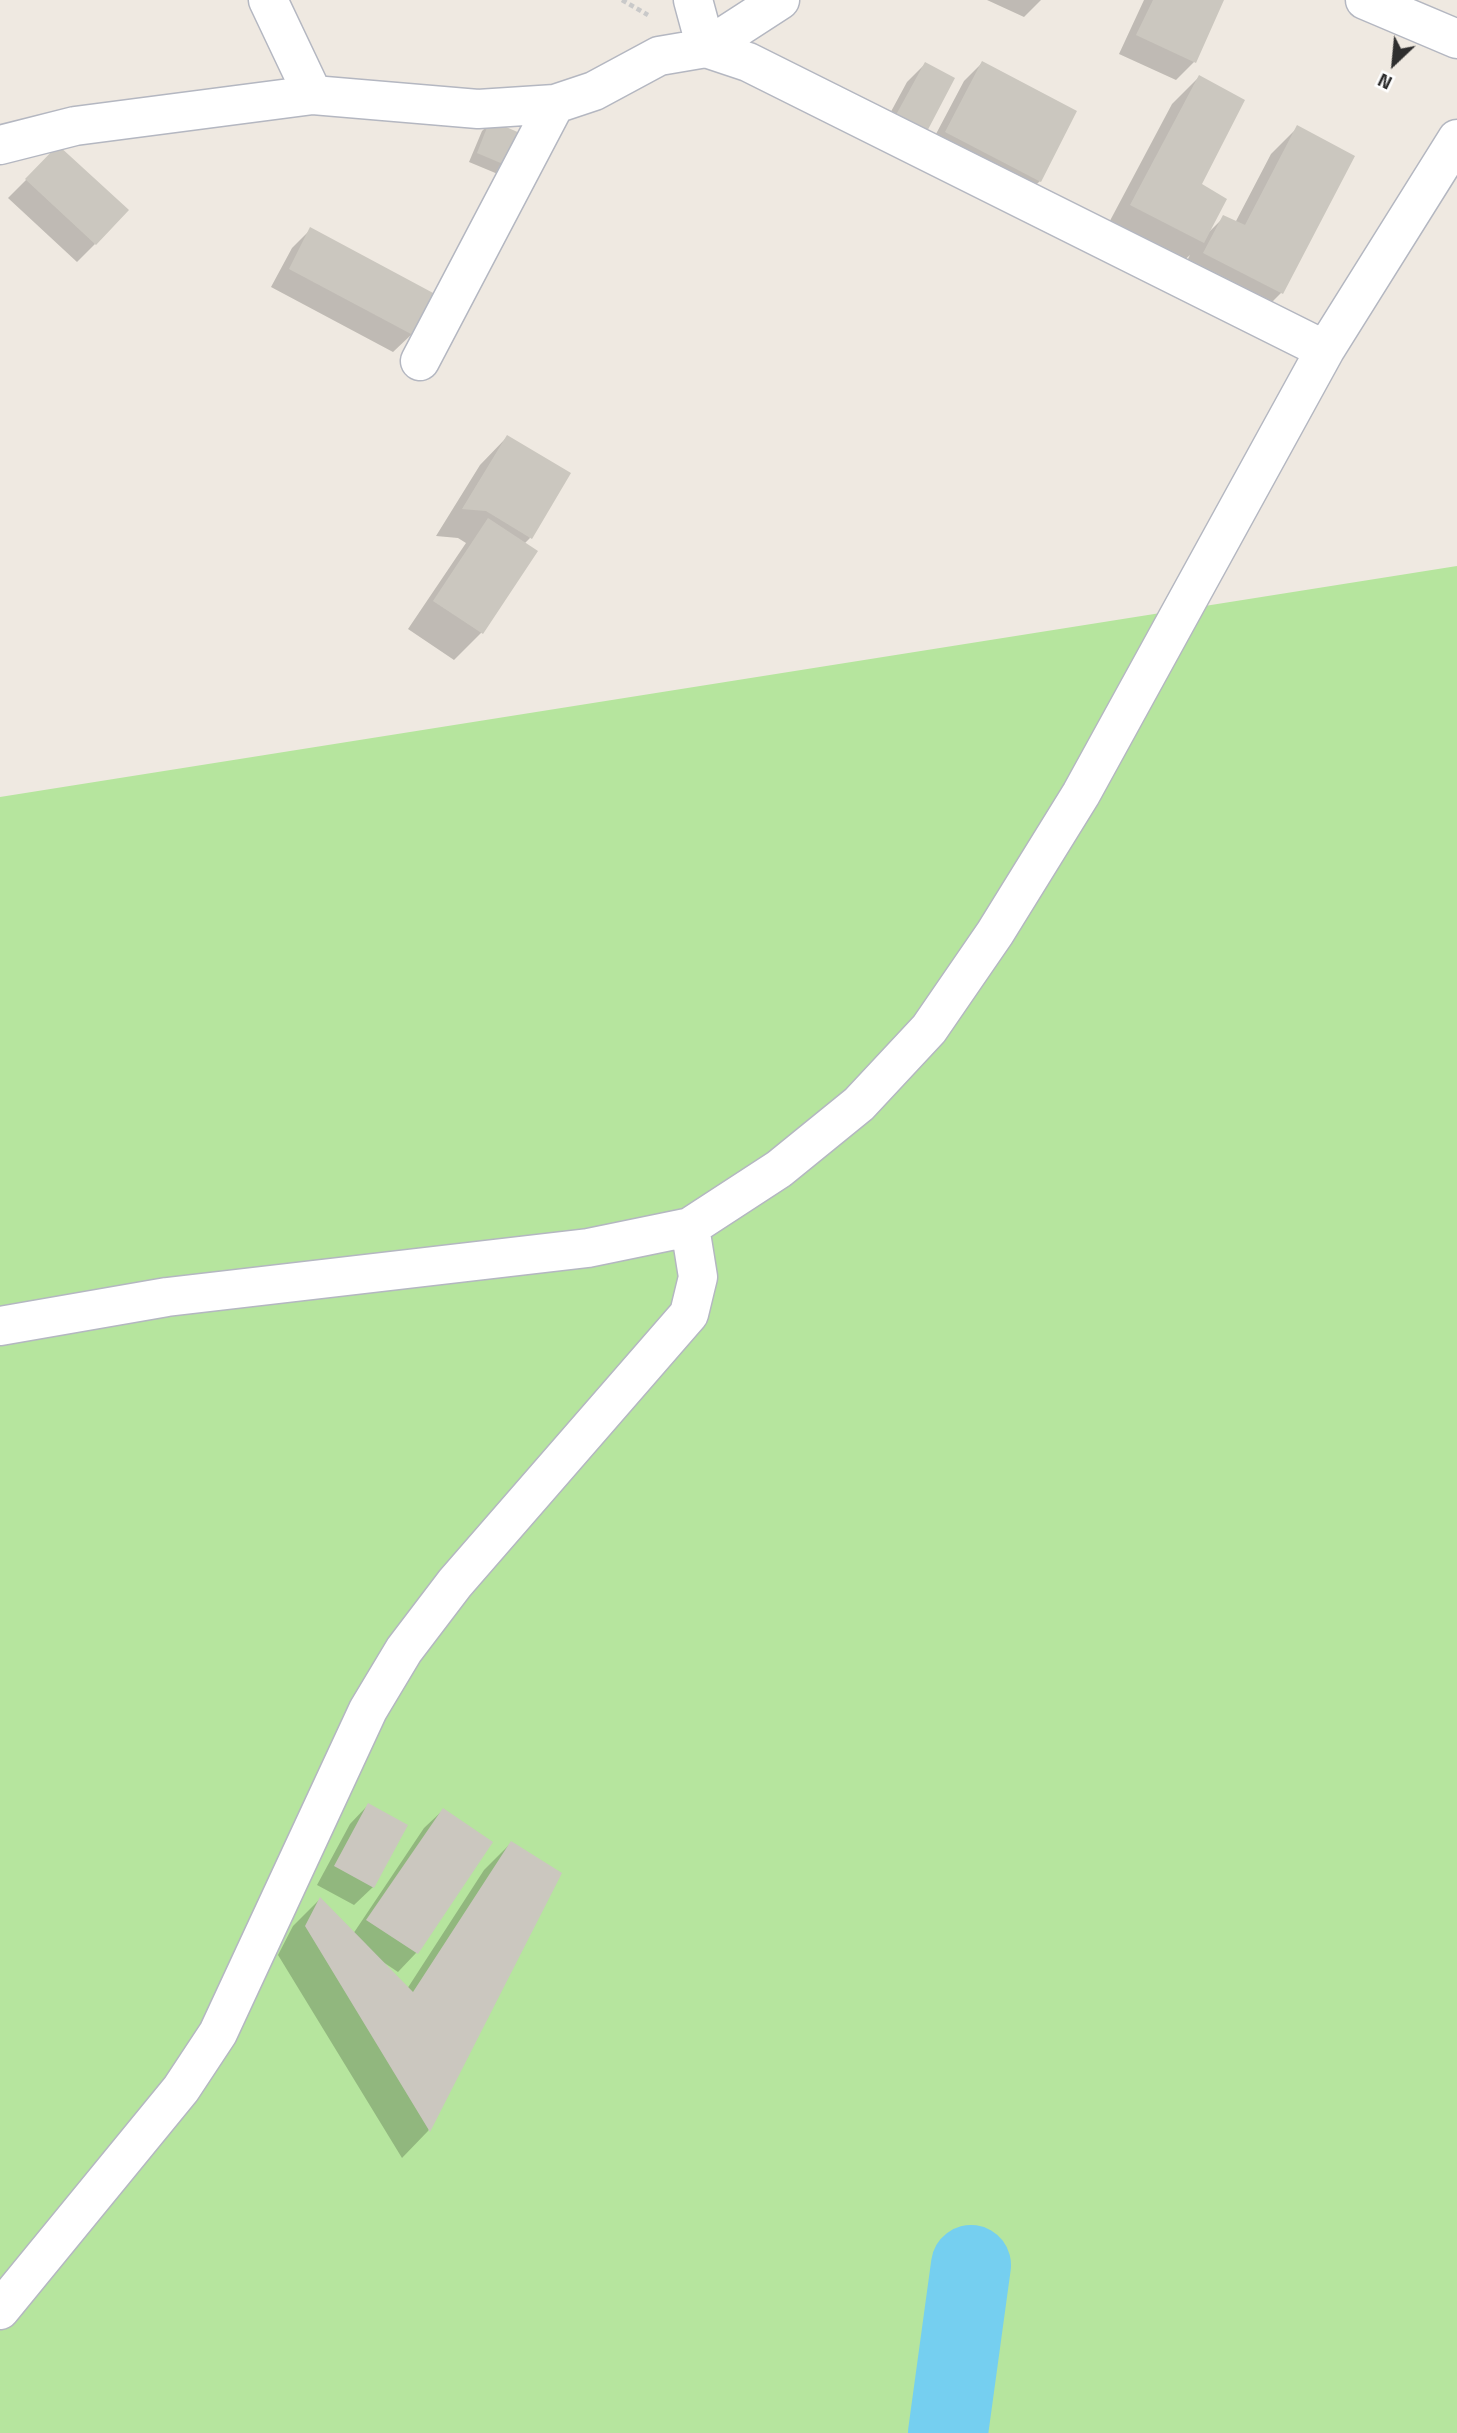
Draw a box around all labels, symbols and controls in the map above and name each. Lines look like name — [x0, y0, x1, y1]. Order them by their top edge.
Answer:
north arrow — [1359, 28, 1429, 98]
text: N — [1372, 66, 1397, 98]

